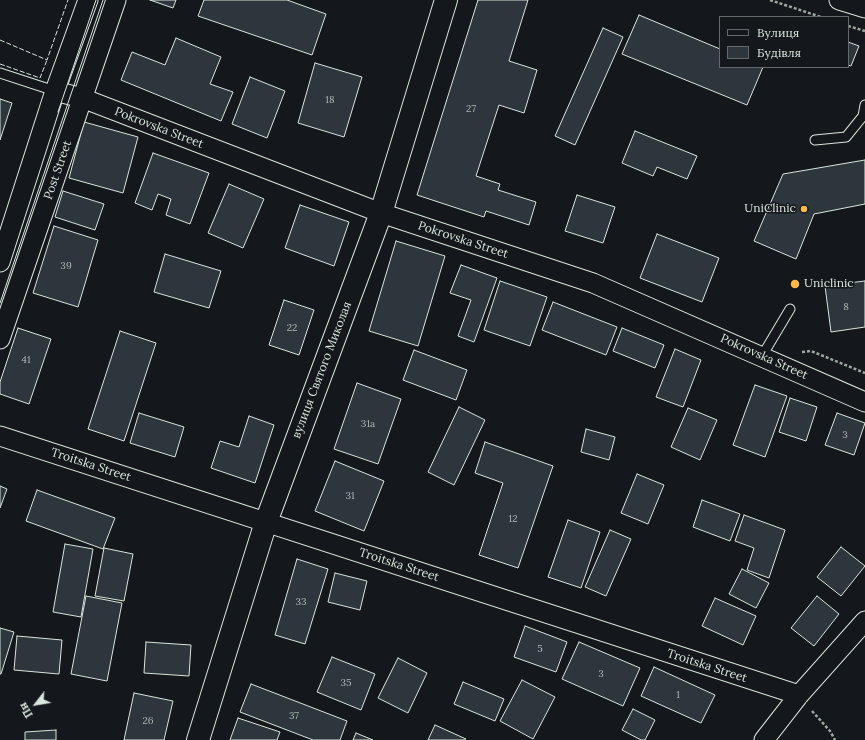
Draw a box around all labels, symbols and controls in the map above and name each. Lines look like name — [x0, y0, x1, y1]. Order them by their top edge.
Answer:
legend — [719, 16, 849, 68]
text: Вулиця — [757, 25, 799, 40]
text: Будівля — [757, 45, 801, 60]
house number: 18 — [325, 94, 335, 106]
house number: 27 — [466, 103, 476, 115]
street label: Pokrovska Street — [112, 104, 206, 152]
street label: Post Street — [41, 139, 75, 201]
place label: UniСlinic — [744, 202, 796, 216]
marker: UniСlinic — [799, 204, 809, 214]
street label: Pokrovska Street — [416, 219, 510, 261]
house number: 39 — [60, 260, 72, 272]
place label: Uniclinic — [804, 277, 854, 291]
marker: Uniclinic — [789, 278, 801, 290]
street label: вулиця Святого Миколая — [289, 299, 355, 441]
house number: 8 — [843, 301, 849, 313]
house number: 22 — [287, 322, 297, 334]
street label: Pokrovska Street — [718, 331, 810, 383]
house number: 41 — [21, 354, 31, 366]
house number: 31а — [361, 418, 375, 430]
house number: 3 — [842, 429, 848, 441]
street label: Troitska Street — [49, 445, 133, 485]
house number: 31 — [345, 490, 355, 502]
house number: 12 — [508, 513, 518, 525]
street label: Troitska Street — [357, 545, 441, 585]
house number: 33 — [295, 596, 307, 608]
house number: 5 — [537, 643, 543, 655]
street label: Troitska Street — [665, 646, 749, 686]
house number: 3 — [598, 668, 604, 680]
house number: 35 — [340, 677, 352, 689]
north arrow — [16, 684, 56, 724]
house number: 1 — [676, 689, 680, 701]
text: Пн — [16, 700, 36, 721]
house number: 37 — [289, 710, 299, 722]
house number: 26 — [142, 715, 154, 727]

